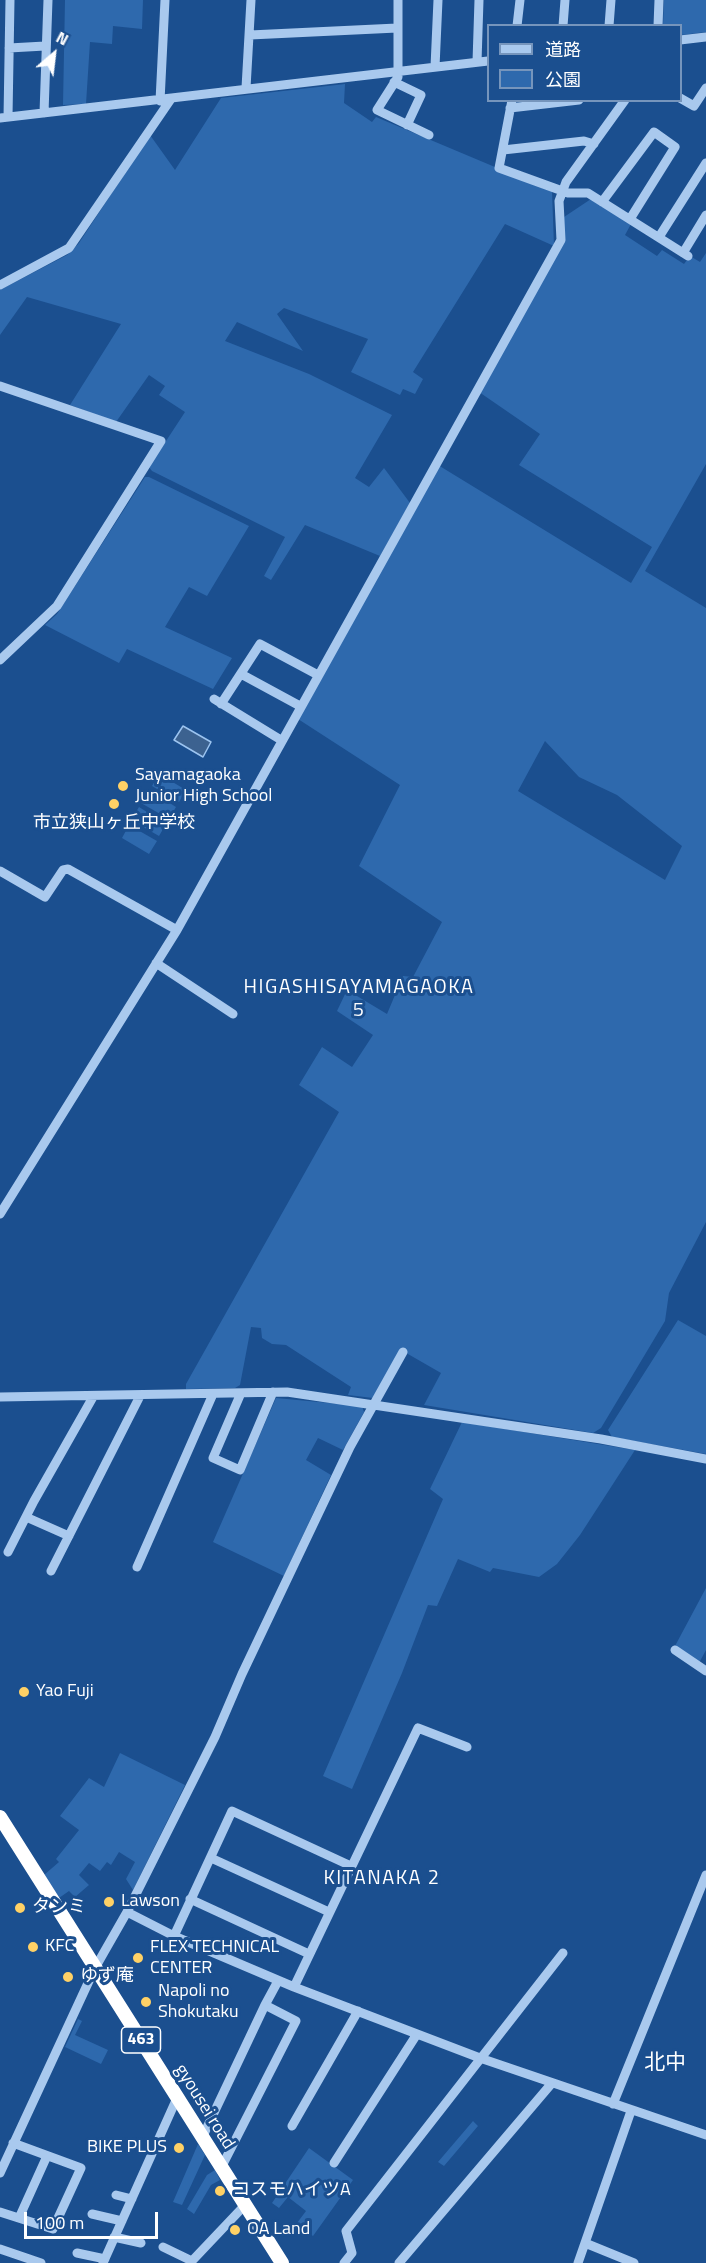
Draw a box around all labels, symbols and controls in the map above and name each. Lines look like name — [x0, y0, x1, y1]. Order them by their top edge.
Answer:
north arrow — [24, 24, 84, 84]
legend — [487, 24, 682, 102]
text: N — [52, 25, 73, 51]
text: 道路 — [545, 36, 581, 63]
text: 公園 — [545, 66, 581, 93]
place label: Sayamagaoka Junior High School — [135, 765, 272, 808]
marker: Sayamagaoka Junior High School — [116, 779, 130, 793]
marker: 市立狭山ヶ丘中学校 — [107, 797, 121, 811]
place label: 市立狭山ヶ丘中学校 — [33, 813, 195, 835]
district label: HIGASHISAYAMAGAOKA 5 — [243, 976, 475, 1023]
place label: Yao Fuji — [36, 1681, 94, 1703]
marker: Yao Fuji — [17, 1685, 31, 1699]
district label: KITANAKA 2 — [323, 1867, 441, 1891]
place label: Lawson — [121, 1891, 180, 1913]
marker: Lawson — [102, 1895, 116, 1909]
place label: タンミ — [32, 1897, 86, 1919]
marker: タンミ — [13, 1901, 27, 1915]
place label: KFC — [45, 1936, 74, 1958]
place label: FLEX TECHNICAL CENTER — [150, 1937, 279, 1980]
marker: KFC — [26, 1940, 40, 1954]
marker: FLEX TECHNICAL CENTER — [131, 1951, 145, 1965]
place label: ゆず庵 — [80, 1966, 134, 1988]
marker: ゆず庵 — [61, 1970, 75, 1984]
place label: Napoli no Shokutaku — [158, 1981, 239, 2024]
marker: Napoli no Shokutaku — [139, 1995, 153, 2009]
road number: 463 — [122, 2027, 160, 2053]
district label: 北中 — [644, 2051, 686, 2077]
street label: gyousei road — [169, 2060, 239, 2154]
place label: BIKE PLUS — [87, 2137, 167, 2159]
marker: BIKE PLUS — [172, 2141, 186, 2155]
place label: コスモハイツA — [232, 2180, 351, 2202]
marker: コスモハイツA — [213, 2184, 227, 2198]
scale bar — [27, 2200, 160, 2238]
text: 100 m — [35, 2209, 84, 2236]
place label: OA Land — [247, 2219, 310, 2241]
marker: OA Land — [228, 2223, 242, 2237]

